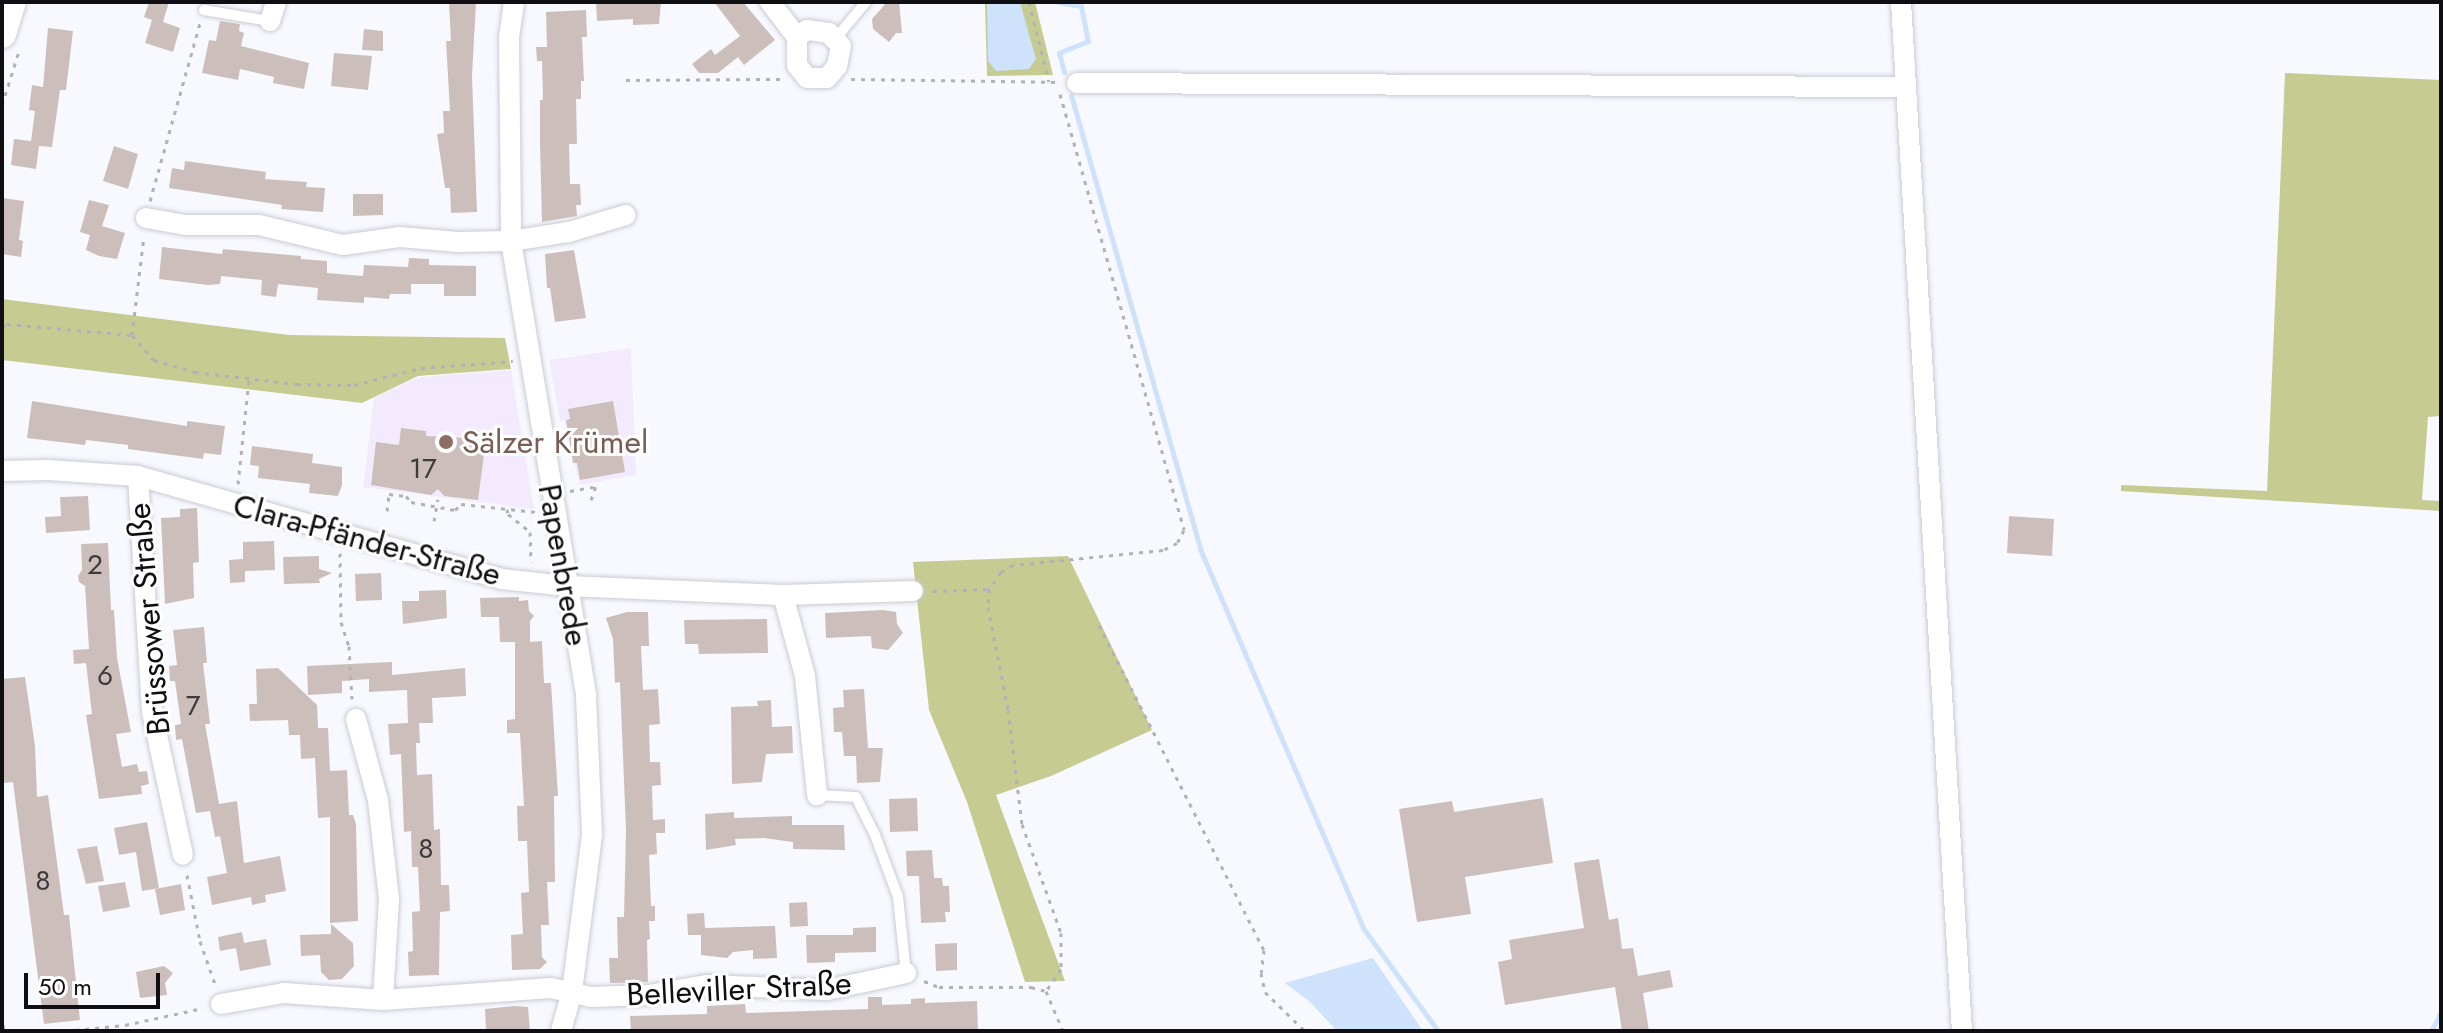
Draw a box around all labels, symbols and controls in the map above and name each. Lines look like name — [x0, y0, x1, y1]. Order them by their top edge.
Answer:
place label: Sälzer Krümel — [462, 423, 648, 461]
marker: Sälzer Krümel — [437, 433, 455, 451]
house number: 17 — [409, 452, 437, 486]
street label: Papenbrede — [530, 481, 596, 649]
street label: Clara-Pfänder-Straße — [229, 486, 505, 594]
street label: Brüssower Straße — [120, 501, 178, 737]
house number: 2 — [87, 548, 103, 582]
house number: 6 — [97, 659, 113, 693]
house number: 7 — [186, 689, 200, 723]
house number: 8 — [418, 832, 434, 866]
house number: 8 — [35, 864, 51, 898]
scale bar — [28, 957, 164, 1007]
street label: Belleviller Straße — [625, 964, 853, 1014]
text: 50 m — [38, 969, 92, 1004]

